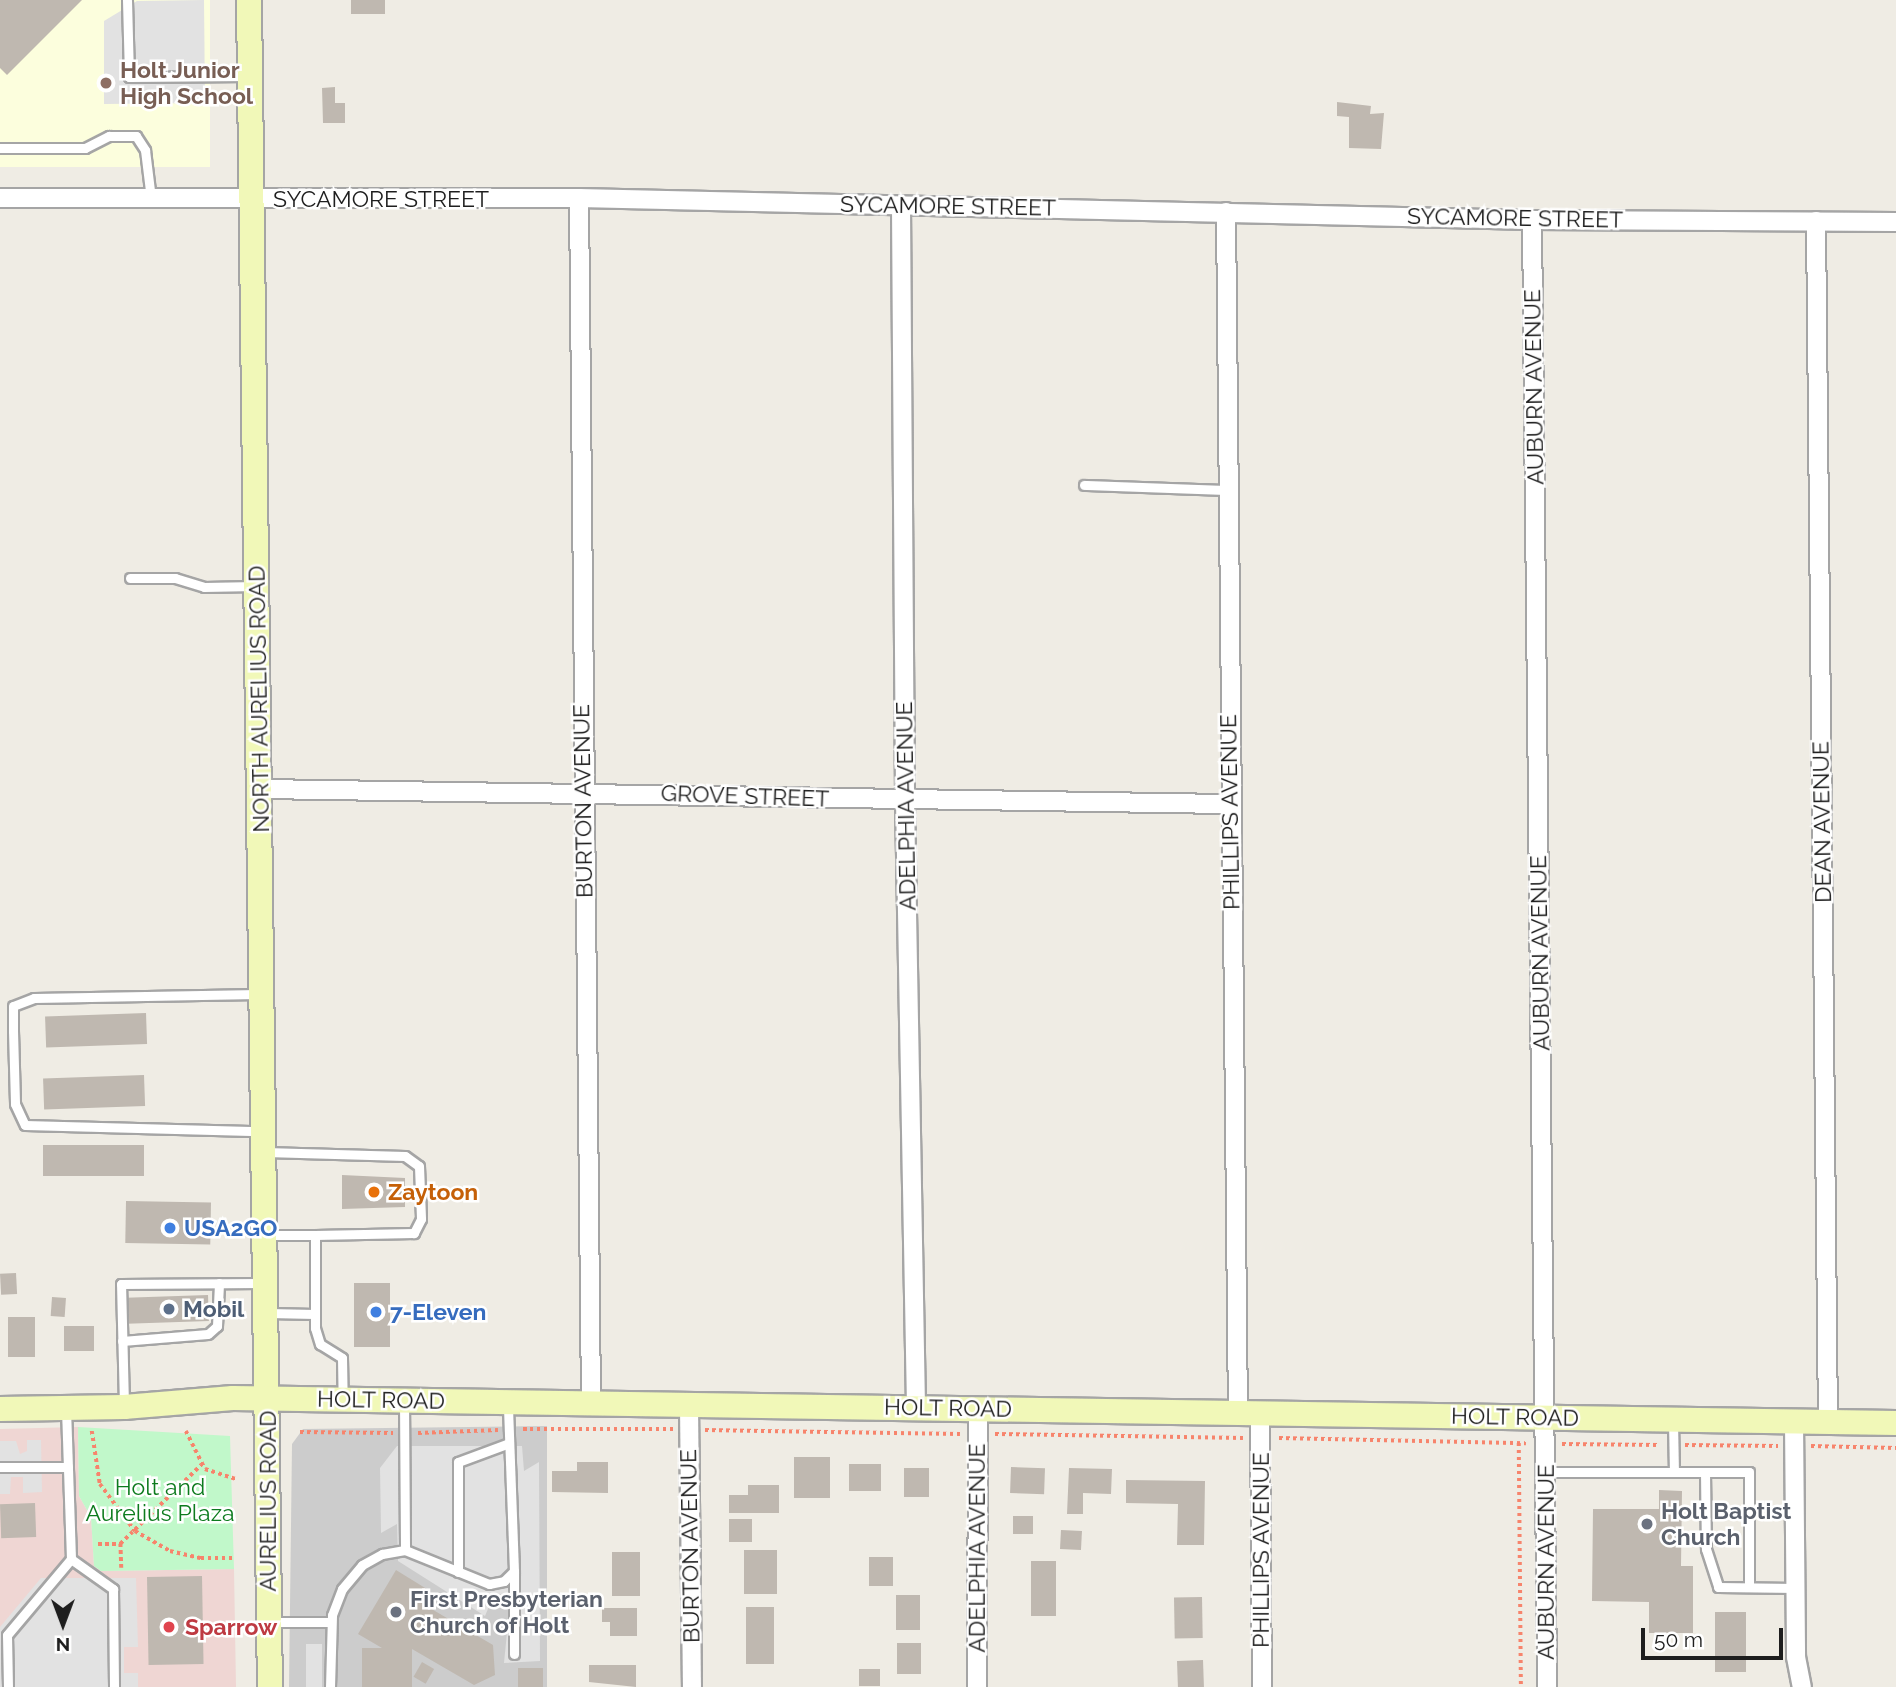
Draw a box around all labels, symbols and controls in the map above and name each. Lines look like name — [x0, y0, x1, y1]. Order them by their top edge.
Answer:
place label: Holt Junior High School — [120, 56, 253, 110]
marker: Holt Junior High School — [98, 75, 114, 91]
street label: SYCAMORE STREET — [273, 185, 489, 213]
street label: SYCAMORE STREET — [840, 190, 1056, 222]
street label: SYCAMORE STREET — [1407, 202, 1623, 234]
street label: AUBURN AVENUE — [1518, 289, 1550, 485]
street label: NORTH AURELIUS ROAD — [243, 565, 275, 833]
street label: ADELPHIA AVENUE — [890, 700, 922, 912]
street label: BURTON AVENUE — [568, 703, 598, 899]
street label: PHILLIPS AVENUE — [1214, 713, 1246, 911]
street label: DEAN AVENUE — [1807, 740, 1837, 904]
street label: GROVE STREET — [660, 779, 830, 813]
street label: AUBURN AVENUE — [1524, 855, 1556, 1051]
place label: Zaytoon — [388, 1178, 478, 1206]
marker: Zaytoon — [366, 1184, 382, 1200]
place label: USA2GO — [184, 1214, 277, 1242]
marker: USA2GO — [162, 1220, 178, 1236]
place label: Mobil — [183, 1295, 244, 1323]
place label: 7-Eleven — [390, 1298, 486, 1326]
marker: Mobil — [161, 1301, 177, 1317]
marker: 7-Eleven — [368, 1304, 384, 1320]
street label: HOLT ROAD — [316, 1385, 446, 1415]
street label: HOLT ROAD — [883, 1393, 1013, 1423]
street label: HOLT ROAD — [1450, 1402, 1580, 1432]
street label: AURELIUS ROAD — [254, 1410, 282, 1592]
street label: ADELPHIA AVENUE — [963, 1443, 991, 1653]
street label: BURTON AVENUE — [675, 1448, 705, 1644]
street label: PHILLIPS AVENUE — [1247, 1452, 1275, 1648]
street label: AUBURN AVENUE — [1532, 1464, 1560, 1660]
park label: Holt and Aurelius Plaza — [85, 1473, 235, 1527]
place label: Holt Baptist Church — [1661, 1497, 1791, 1551]
marker: Holt Baptist Church — [1639, 1516, 1655, 1532]
place label: First Presbyterian Church of Holt — [410, 1585, 603, 1639]
north arrow — [28, 1589, 98, 1659]
marker: First Presbyterian Church of Holt — [388, 1604, 404, 1620]
place label: Sparrow — [185, 1613, 277, 1641]
scale bar — [1644, 1614, 1786, 1658]
marker: Sparrow — [159, 1617, 179, 1637]
text: 50 m — [1654, 1627, 1703, 1652]
text: N — [56, 1634, 70, 1656]

